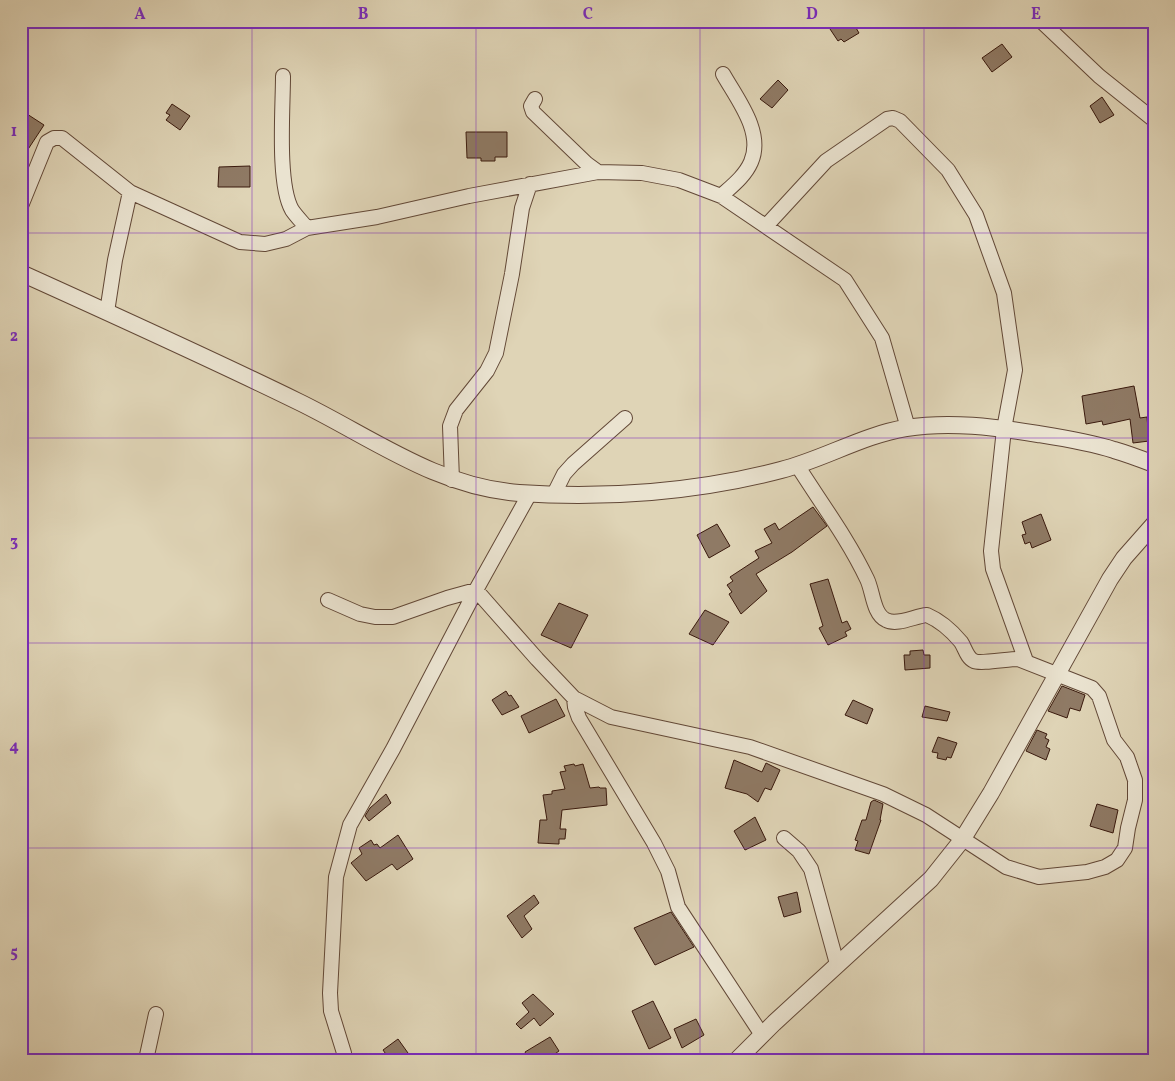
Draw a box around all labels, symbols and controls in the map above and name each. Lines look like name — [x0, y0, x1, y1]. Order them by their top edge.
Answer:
text: A — [134, 4, 146, 26]
text: B — [358, 4, 369, 26]
text: C — [583, 4, 593, 26]
text: D — [806, 4, 818, 26]
text: E — [1031, 4, 1041, 26]
text: 1 — [11, 121, 17, 143]
text: 2 — [10, 326, 18, 348]
text: 3 — [10, 531, 18, 553]
text: 4 — [9, 736, 19, 758]
text: 5 — [10, 942, 18, 964]

